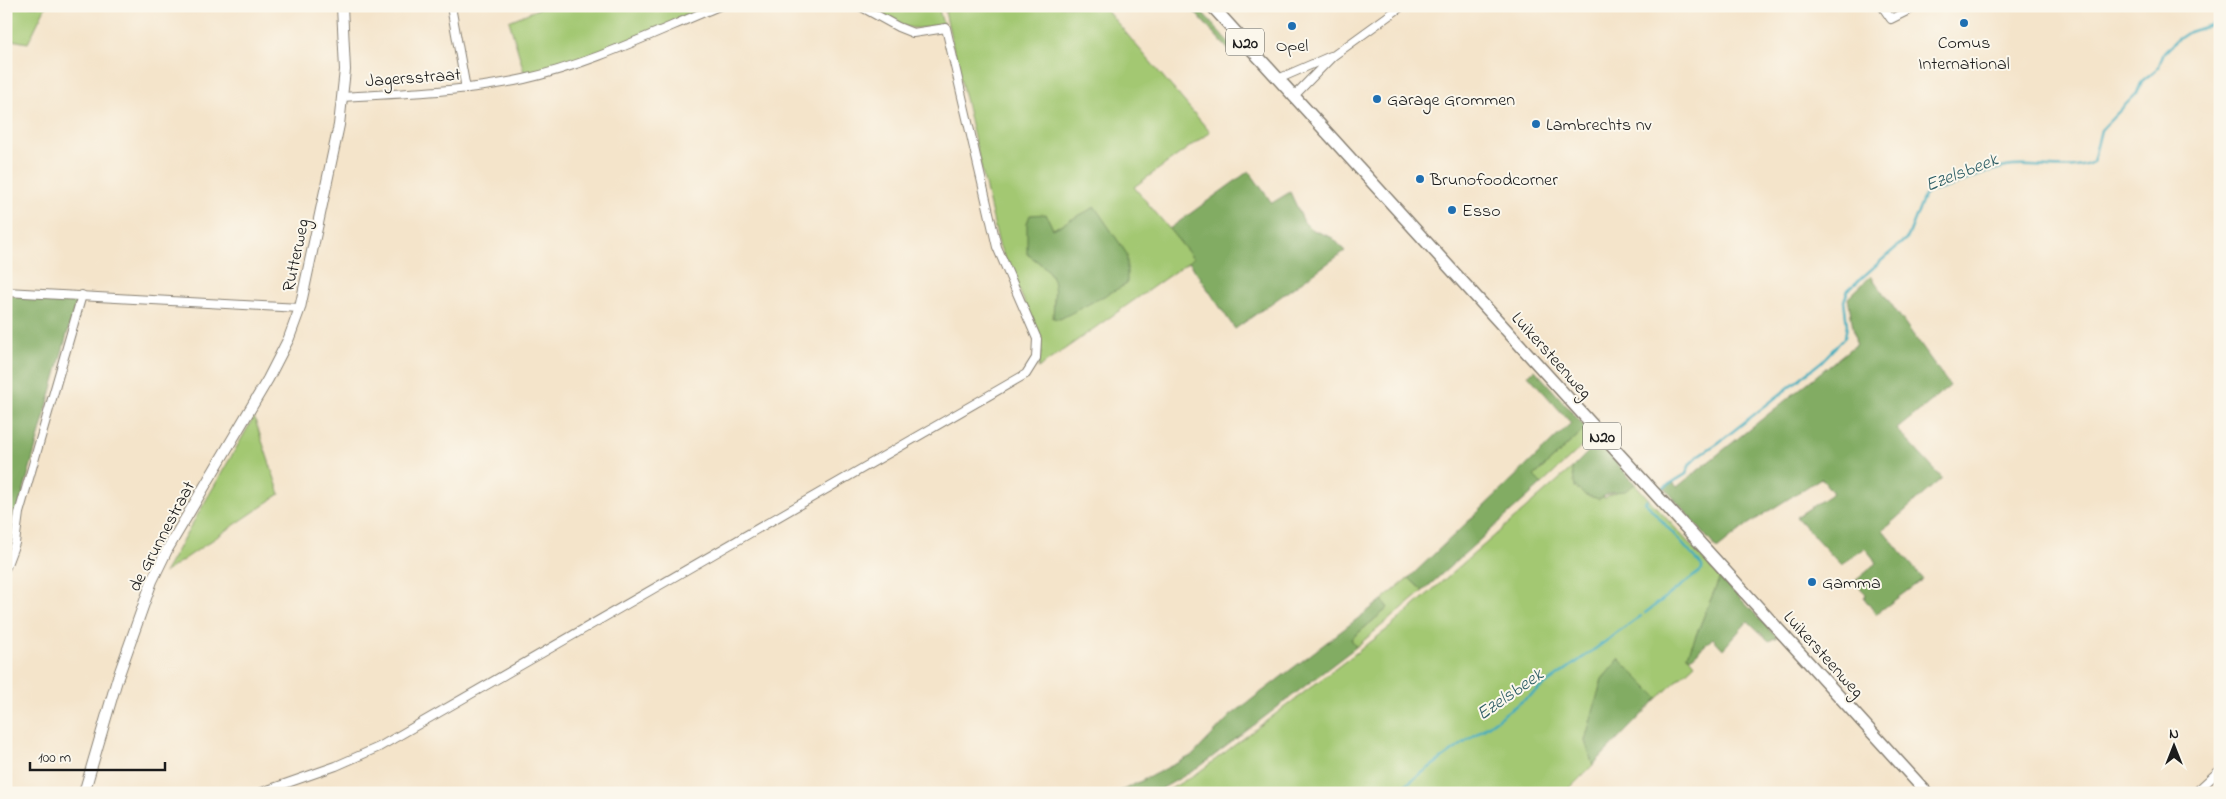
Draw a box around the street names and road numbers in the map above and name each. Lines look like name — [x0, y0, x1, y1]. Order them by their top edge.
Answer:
road number: N20 — [1226, 28, 1264, 56]
street label: Jagersstraat — [365, 63, 462, 96]
street label: Rutterweg — [277, 217, 318, 294]
street label: Luikersteenweg — [1503, 307, 1597, 407]
road number: N20 — [1583, 422, 1621, 450]
street label: de Grunnestraat — [123, 477, 203, 597]
street label: Luikersteenweg — [1775, 606, 1869, 706]

